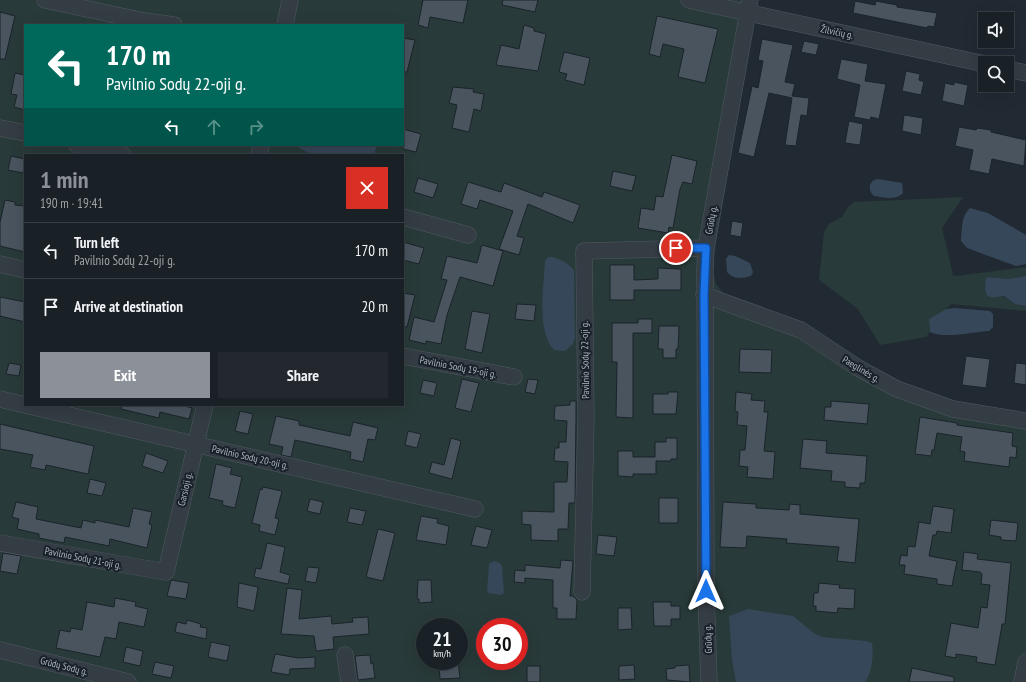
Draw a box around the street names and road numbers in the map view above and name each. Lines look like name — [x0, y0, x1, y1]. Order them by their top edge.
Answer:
street label: Žilvičių g. — [819, 22, 855, 42]
street label: Grūdų g. — [702, 204, 720, 235]
street label: Pavilnio Sodų 22-oji g. — [578, 321, 592, 399]
street label: Pavilnio Sodų 19-oji g. — [419, 353, 498, 381]
street label: Paeglinės g. — [840, 353, 882, 385]
street label: Pavilnio Sodų 20-oji g. — [211, 442, 290, 472]
street label: Garsioji g. — [175, 471, 195, 507]
street label: Pavilnio Sodų 21-oji g. — [44, 544, 123, 572]
street label: Grūdų g. — [701, 624, 715, 654]
street label: Grūdų Sodų g. — [39, 654, 89, 678]

